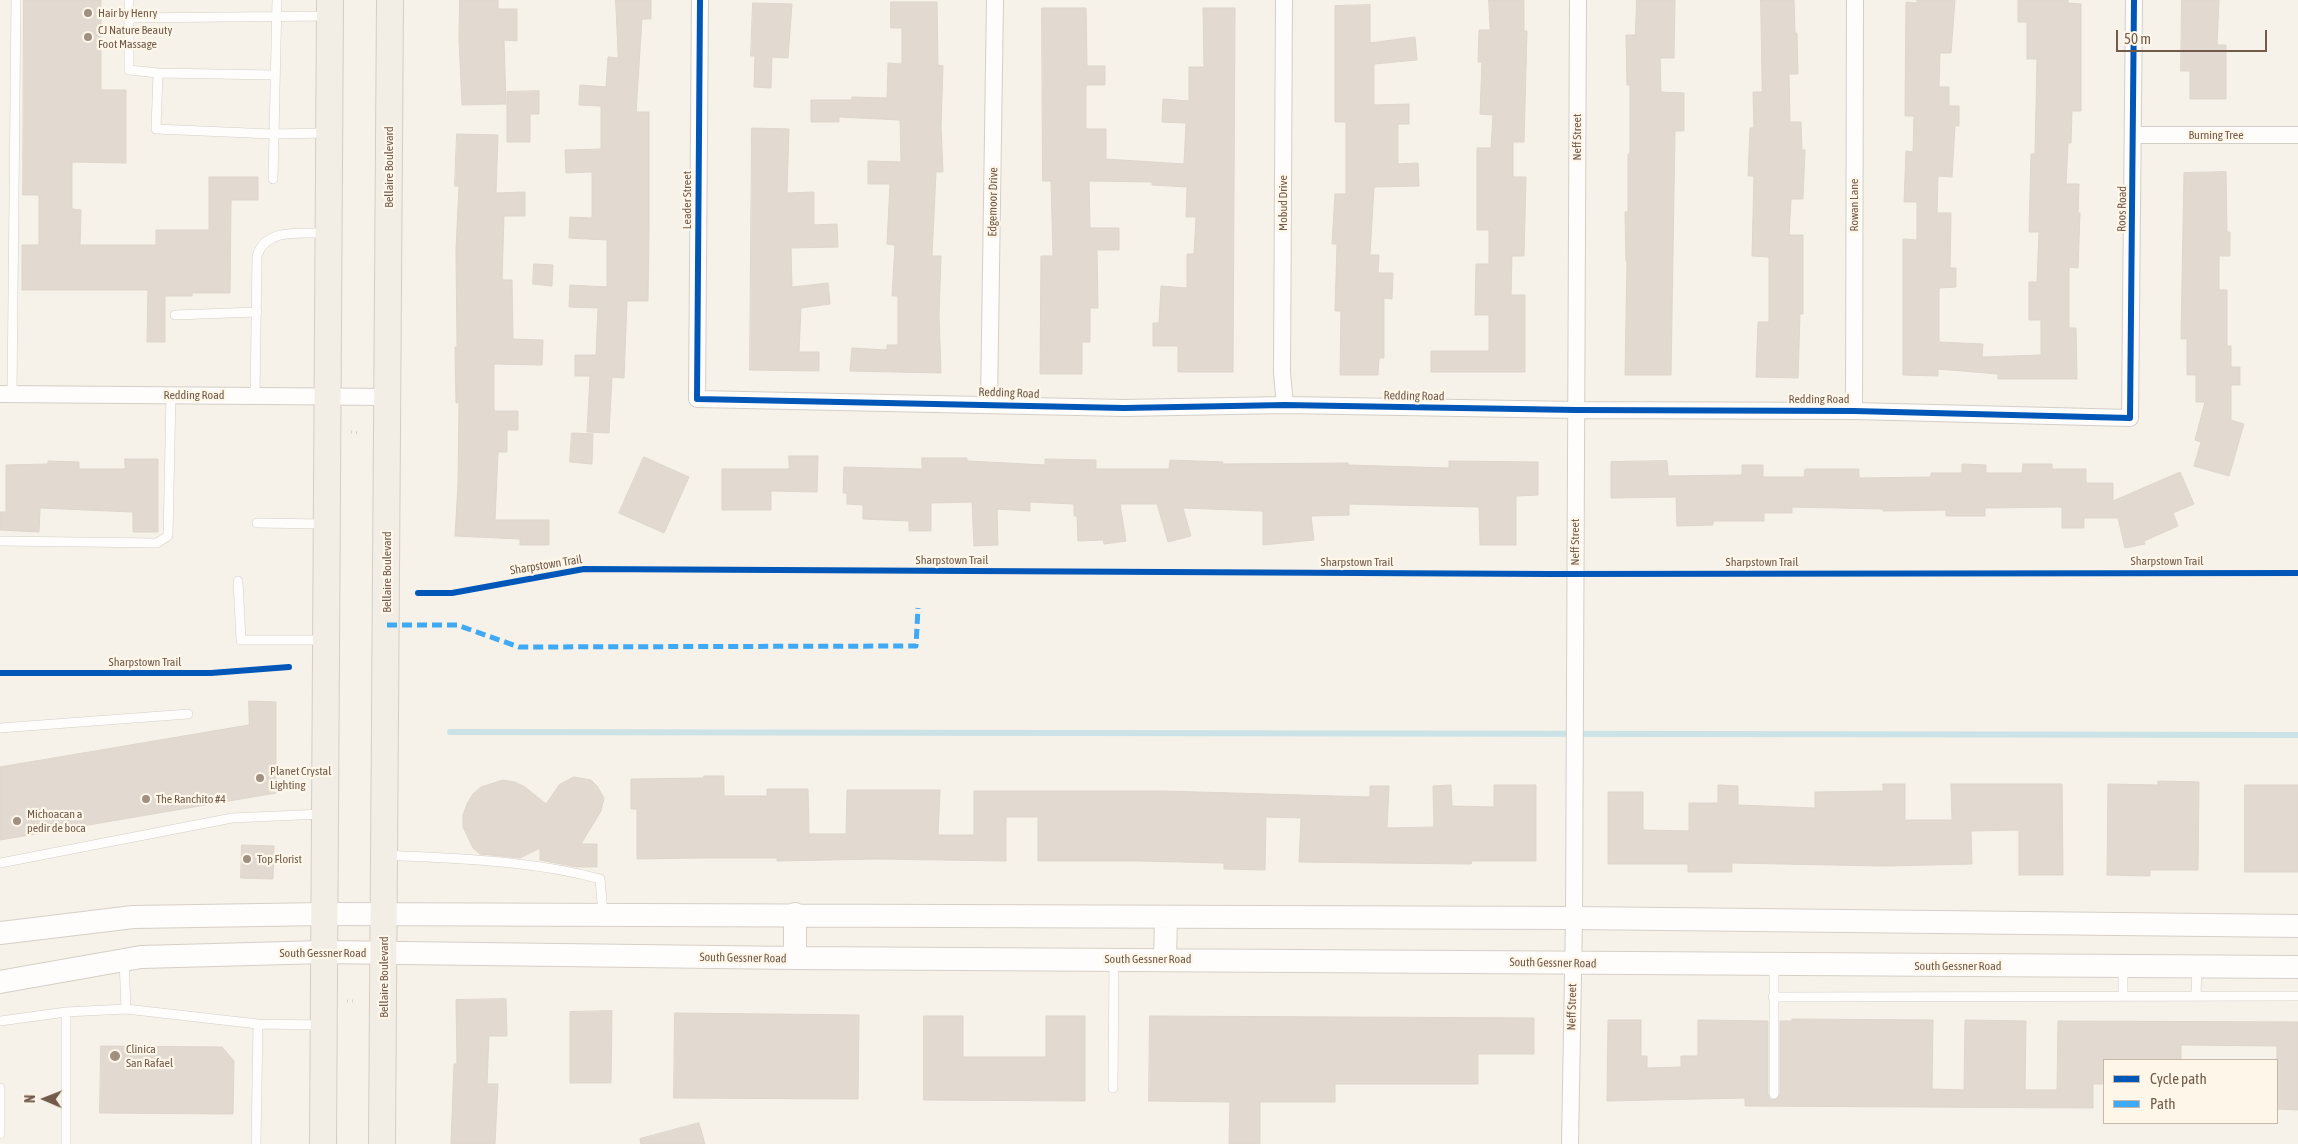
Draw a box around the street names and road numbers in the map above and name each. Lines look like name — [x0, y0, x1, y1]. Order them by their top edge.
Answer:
street label: Neff Street — [1570, 113, 1584, 161]
street label: Bellaire Boulevard — [382, 126, 396, 208]
street label: Burning Tree — [2188, 128, 2244, 142]
street label: Edgemoor Drive — [985, 167, 1001, 237]
street label: Leader Street — [680, 171, 694, 229]
street label: Mobud Drive — [1276, 175, 1290, 231]
street label: Rowan Lane — [1847, 178, 1861, 232]
street label: Roos Road — [2114, 186, 2130, 232]
street label: Redding Road — [978, 385, 1040, 401]
street label: Redding Road — [163, 388, 225, 402]
street label: Redding Road — [1383, 388, 1445, 404]
street label: Redding Road — [1788, 392, 1850, 406]
street label: Neff Street — [1568, 518, 1582, 566]
street label: Bellaire Boulevard — [380, 531, 394, 613]
street label: Sharpstown Trail — [509, 552, 583, 578]
street label: Sharpstown Trail — [916, 553, 988, 567]
street label: Sharpstown Trail — [2131, 554, 2203, 568]
street label: Sharpstown Trail — [1321, 555, 1393, 569]
street label: Sharpstown Trail — [1726, 555, 1798, 569]
street label: Sharpstown Trail — [109, 655, 181, 669]
street label: Bellaire Boulevard — [377, 936, 391, 1018]
street label: South Gessner Road — [279, 946, 367, 960]
street label: South Gessner Road — [699, 950, 787, 966]
street label: South Gessner Road — [1104, 952, 1192, 966]
street label: South Gessner Road — [1509, 955, 1597, 971]
street label: South Gessner Road — [1914, 959, 2002, 973]
street label: Neff Street — [1564, 983, 1580, 1031]

